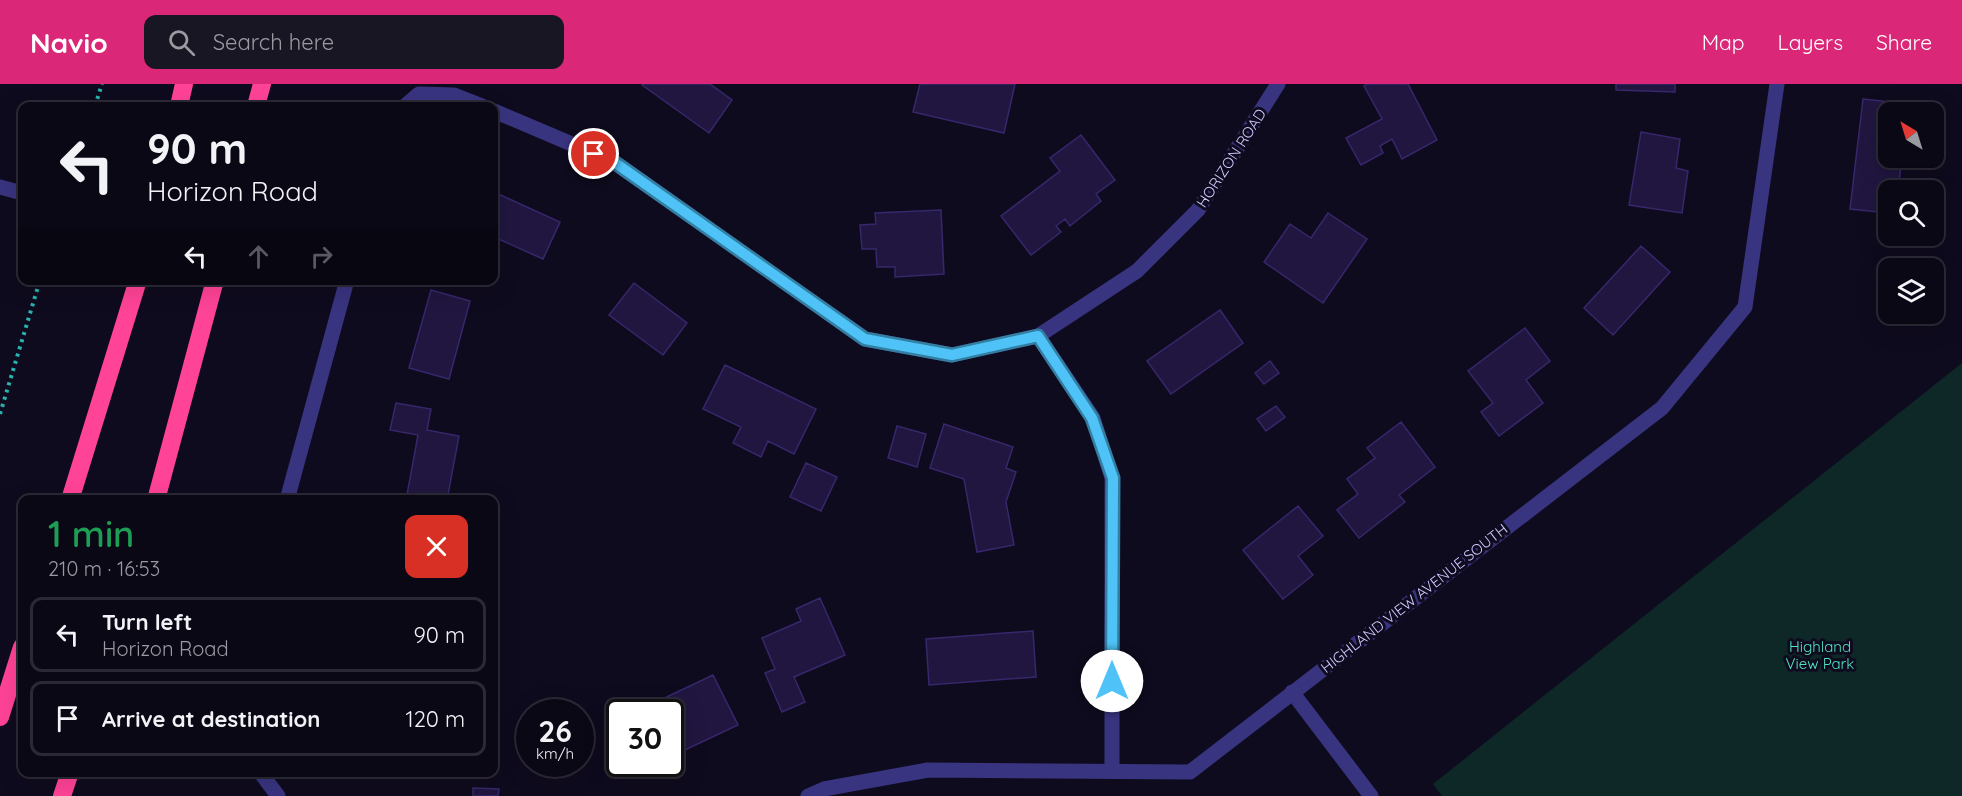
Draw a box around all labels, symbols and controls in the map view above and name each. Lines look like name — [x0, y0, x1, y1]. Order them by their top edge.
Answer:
search box — [144, 15, 564, 69]
text: Navio — [30, 25, 108, 60]
icon: search — [165, 26, 198, 59]
text: Search here — [213, 28, 334, 56]
text: Map — [1702, 29, 1745, 55]
text: Layers — [1778, 29, 1843, 55]
text: Share — [1876, 29, 1932, 55]
north arrow — [1878, 102, 1944, 168]
map controls — [1878, 102, 1944, 324]
street label: HORIZON ROAD — [1192, 105, 1270, 211]
text: 90 m — [147, 122, 247, 175]
icon: left — [48, 126, 126, 204]
pin — [568, 128, 619, 179]
icon: arrive — [577, 137, 610, 170]
text: Horizon Road — [147, 174, 318, 208]
button: search — [1878, 180, 1944, 246]
icon: left — [179, 240, 212, 273]
icon: ahead — [242, 240, 275, 273]
icon: right — [305, 240, 338, 273]
button: layers — [1878, 258, 1944, 324]
text: 1 min — [48, 511, 134, 556]
button: close — [405, 515, 468, 578]
street label: HIGHLAND VIEW AVENUE SOUTH — [1317, 519, 1511, 677]
text: 210 m · 16:53 — [48, 556, 160, 581]
text: Turn left — [102, 608, 192, 636]
icon: left — [51, 618, 84, 651]
text: 90 m — [414, 621, 465, 649]
text: Horizon Road — [102, 636, 229, 661]
park label: Highland View Park — [1786, 637, 1854, 673]
position arrow — [1080, 649, 1144, 713]
speed limit sign: 30 — [606, 699, 684, 777]
icon: arrive — [51, 702, 84, 735]
text: Arrive at destination — [102, 705, 320, 733]
text: 120 m — [406, 705, 465, 733]
text: 26 — [538, 712, 572, 750]
text: km/h — [536, 744, 574, 763]

